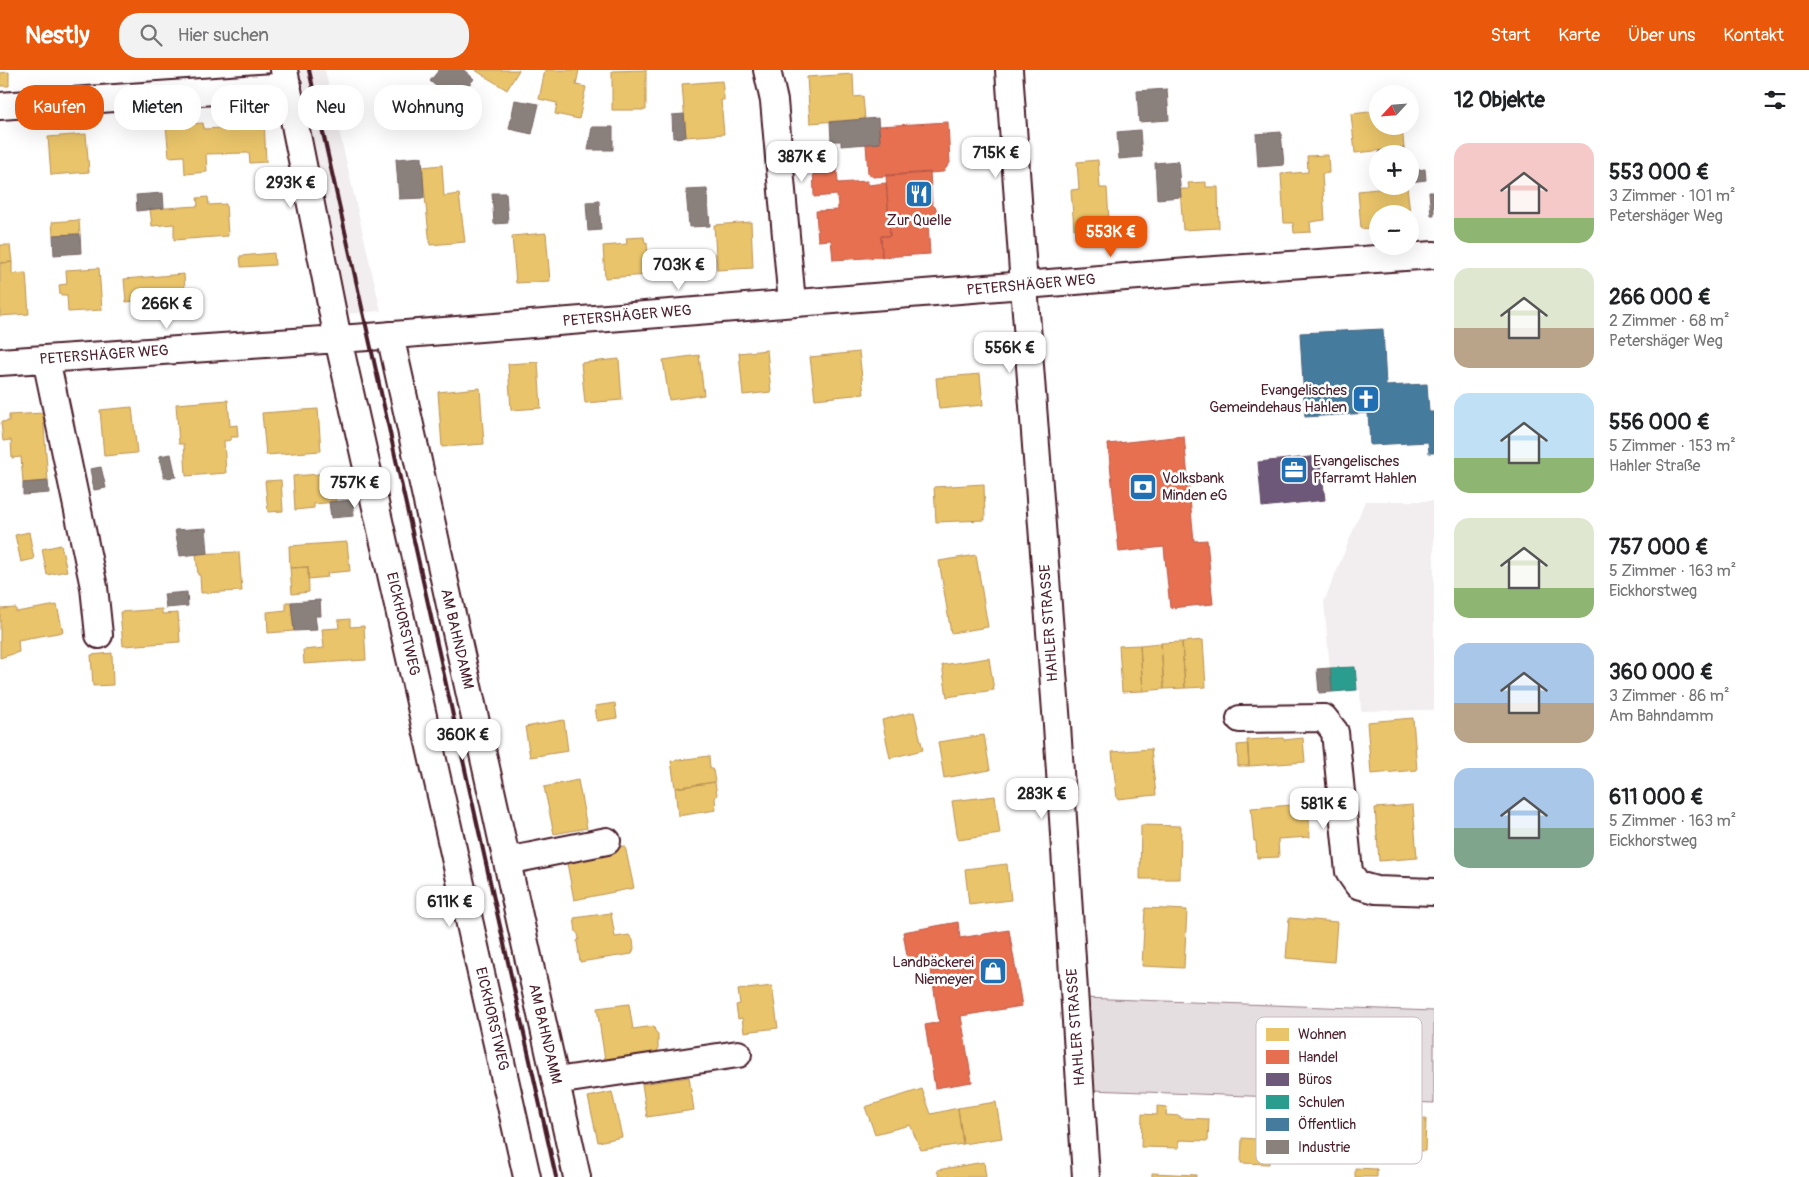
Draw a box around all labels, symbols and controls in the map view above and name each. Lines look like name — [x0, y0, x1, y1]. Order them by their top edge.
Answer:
search box — [119, 13, 469, 58]
text: Nestly — [25, 21, 89, 50]
icon: search — [137, 21, 165, 49]
text: Hier suchen — [177, 23, 269, 47]
text: Start — [1490, 24, 1530, 47]
text: Karte — [1558, 24, 1600, 47]
text: Über uns — [1628, 24, 1695, 47]
text: Kontakt — [1723, 24, 1784, 47]
chip: Kaufen — [15, 85, 104, 130]
chip: Mieten — [114, 85, 201, 130]
chip: Filter — [211, 85, 288, 130]
chip: Neu — [298, 85, 364, 130]
chip: Wohnung — [374, 85, 482, 130]
north arrow — [1369, 85, 1419, 135]
map controls — [1369, 85, 1419, 255]
icon: filters — [1761, 86, 1789, 114]
text: 12 Objekte — [1454, 87, 1545, 114]
pin: 715K € — [955, 136, 1037, 179]
pin: 387K € — [761, 140, 843, 183]
text: 715K € — [972, 143, 1020, 163]
button: + — [1369, 145, 1419, 195]
text: 387K € — [777, 147, 827, 167]
text: 553 000 € — [1609, 159, 1710, 186]
icon: home — [1494, 163, 1554, 223]
pin: 293K € — [250, 166, 332, 209]
text: 293K € — [266, 173, 316, 193]
restaurant icon: Zur Quelle — [904, 179, 934, 209]
text: 3 Zimmer · 101 m² — [1609, 186, 1736, 206]
button: − — [1369, 205, 1419, 255]
text: Petershäger Weg — [1609, 206, 1723, 226]
place label: Zur Quelle — [886, 211, 952, 230]
pin: 553K € — [1070, 216, 1152, 258]
text: 553K € — [1086, 222, 1136, 242]
pin: 703K € — [638, 248, 720, 291]
text: 703K € — [653, 255, 705, 275]
street label: PETERSHÄGER WEG — [966, 270, 1096, 300]
text: 266 000 € — [1609, 284, 1711, 311]
pin: 266K € — [126, 288, 208, 330]
icon: home — [1494, 288, 1554, 348]
text: 266K € — [141, 294, 193, 314]
street label: PETERSHÄGER WEG — [562, 301, 692, 331]
text: 2 Zimmer · 68 m² — [1609, 311, 1729, 331]
text: Petershäger Weg — [1609, 331, 1723, 351]
pin: 556K € — [969, 332, 1051, 374]
text: 556K € — [985, 338, 1035, 358]
street label: PETERSHÄGER WEG — [39, 341, 169, 369]
place label: Evangelisches Gemeindehaus Hahlen — [1209, 381, 1347, 417]
church icon: Evangelisches Gemeindehaus Hahlen — [1351, 384, 1381, 414]
text: 556 000 € — [1609, 409, 1710, 436]
icon: home — [1494, 413, 1554, 473]
text: 5 Zimmer · 153 m² — [1609, 436, 1736, 456]
place label: Evangelisches Pfarramt Hahlen — [1313, 452, 1417, 488]
office icon: Evangelisches Pfarramt Hahlen — [1279, 455, 1309, 485]
text: Hahler Straße — [1609, 456, 1701, 476]
pin: 757K € — [314, 466, 396, 509]
place label: Volksbank Minden eG — [1162, 469, 1228, 505]
bank icon: Volksbank Minden eG — [1128, 472, 1158, 502]
text: 757K € — [330, 473, 380, 493]
text: 757 000 € — [1609, 534, 1709, 561]
icon: home — [1494, 538, 1554, 598]
text: 5 Zimmer · 163 m² — [1609, 561, 1736, 581]
street label: HAHLER STRASSE — [1035, 563, 1063, 682]
street label: EICKHORSTWEG — [382, 570, 424, 678]
text: Eickhorstweg — [1609, 581, 1697, 601]
street label: AM BAHNDAMM — [436, 587, 478, 691]
text: 360 000 € — [1609, 659, 1713, 686]
icon: home — [1494, 663, 1554, 723]
text: 3 Zimmer · 86 m² — [1609, 686, 1729, 706]
text: Am Bahndamm — [1609, 706, 1714, 726]
pin: 360K € — [422, 718, 504, 761]
text: 360K € — [437, 725, 489, 745]
pin: 283K € — [1001, 778, 1083, 820]
text: 283K € — [1017, 784, 1067, 804]
text: 611 000 € — [1609, 784, 1704, 811]
pin: 581K € — [1283, 788, 1365, 830]
icon: home — [1494, 788, 1554, 848]
text: 581K € — [1301, 794, 1347, 814]
text: 5 Zimmer · 163 m² — [1609, 811, 1736, 831]
text: Eickhorstweg — [1609, 831, 1697, 851]
pin: 611K € — [409, 886, 491, 928]
text: 611K € — [427, 892, 473, 912]
place label: Landbäckerei Niemeyer — [892, 953, 975, 989]
shop icon: Landbäckerei Niemeyer — [978, 956, 1008, 986]
street label: EICKHORSTWEG — [471, 965, 513, 1073]
street label: HAHLER STRASSE — [1062, 967, 1090, 1086]
street label: AM BAHNDAMM — [524, 982, 566, 1086]
legend — [1256, 1017, 1422, 1164]
text: Wohnen — [1298, 1026, 1347, 1043]
text: Handel — [1298, 1049, 1338, 1066]
text: Büros — [1298, 1071, 1332, 1088]
text: Schulen — [1298, 1094, 1345, 1111]
text: Öffentlich — [1298, 1115, 1356, 1133]
text: Industrie — [1298, 1139, 1350, 1156]

